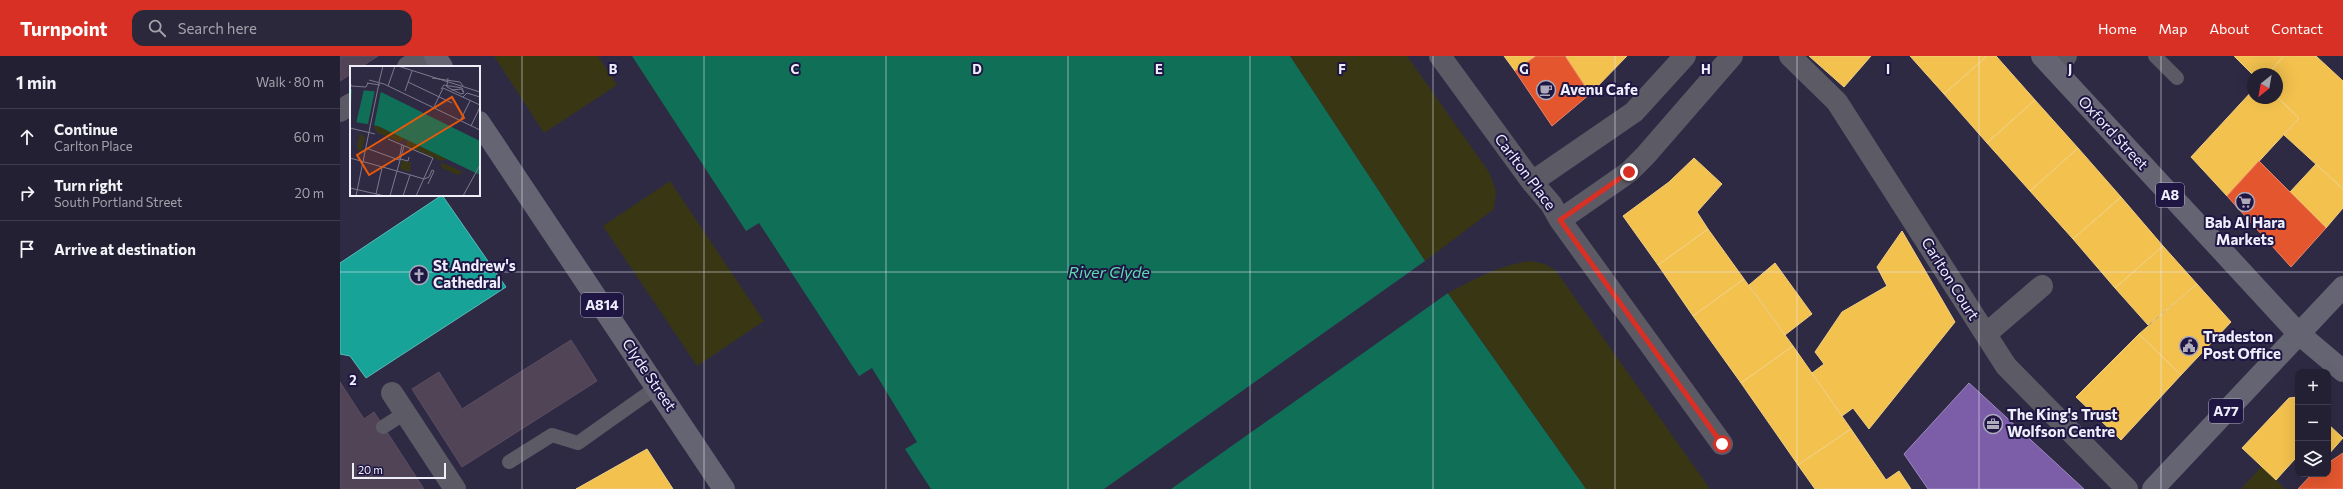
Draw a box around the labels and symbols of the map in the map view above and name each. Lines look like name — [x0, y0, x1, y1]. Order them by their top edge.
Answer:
text: B — [609, 61, 618, 77]
text: C — [791, 61, 800, 77]
text: D — [972, 61, 982, 77]
text: E — [1155, 61, 1163, 77]
text: F — [1338, 61, 1346, 77]
text: G — [1519, 61, 1529, 77]
text: H — [1701, 61, 1711, 77]
text: I — [1886, 61, 1890, 77]
text: J — [2068, 61, 2072, 77]
inset map — [350, 66, 480, 196]
north arrow — [2247, 68, 2283, 104]
cafe icon: Avenu Cafe — [1535, 79, 1557, 101]
place label: Avenu Cafe — [1560, 80, 1638, 98]
street label: Oxford Street — [2075, 92, 2152, 173]
street label: Carlton Place — [1491, 130, 1560, 213]
route end — [1620, 163, 1638, 181]
road number: A8 — [2156, 183, 2184, 207]
supermarket icon: Bab Al Hara Markets — [2234, 191, 2256, 213]
place label: Bab Al Hara Markets — [2205, 213, 2285, 248]
street label: Carlton Court — [1918, 234, 1983, 323]
place label: St Andrew's Cathedral — [433, 256, 516, 291]
water label: River Clyde — [1068, 262, 1150, 281]
church icon: St Andrew's Cathedral — [408, 264, 430, 286]
road number: A814 — [581, 293, 623, 317]
place label: Tradeston Post Office — [2203, 327, 2281, 362]
street label: Clyde Street — [619, 335, 681, 414]
public building icon: Tradeston Post Office — [2178, 335, 2200, 357]
text: 2 — [349, 372, 357, 388]
road number: A77 — [2209, 399, 2243, 423]
place label: The King's Trust Wolfson Centre — [2007, 405, 2118, 440]
office icon: The King's Trust Wolfson Centre — [1982, 413, 2004, 435]
route start — [1713, 435, 1731, 453]
scale bar — [352, 461, 446, 480]

